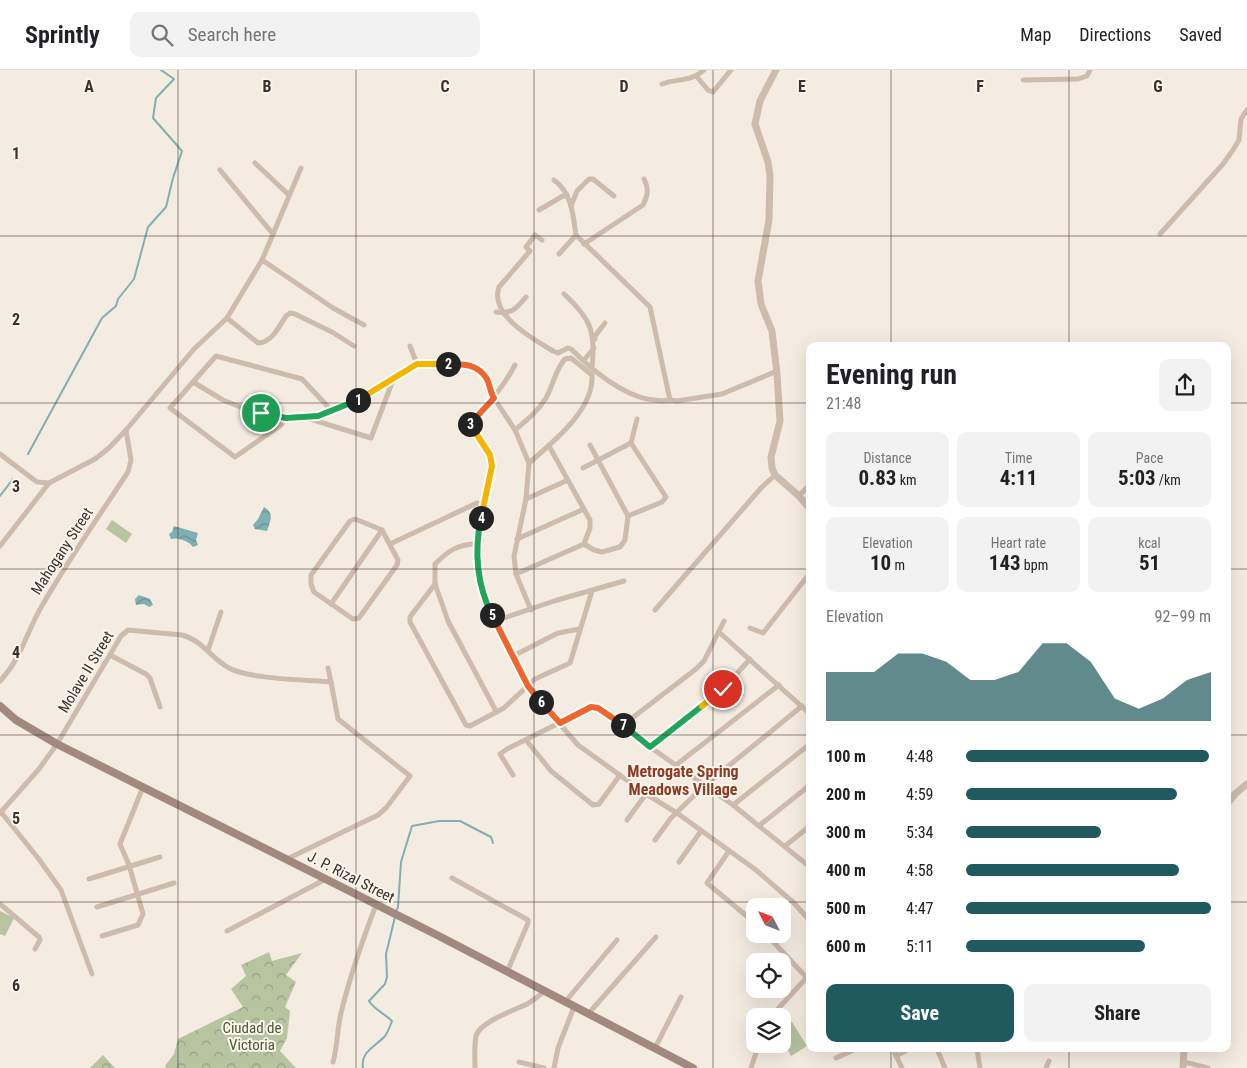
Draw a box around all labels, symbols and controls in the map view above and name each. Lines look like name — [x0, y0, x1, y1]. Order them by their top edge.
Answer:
search box — [130, 12, 480, 57]
text: Sprintly — [25, 21, 100, 49]
icon: search — [148, 21, 176, 49]
text: Search here — [188, 23, 276, 46]
text: Map — [1020, 24, 1051, 45]
text: Directions — [1079, 24, 1151, 45]
text: Saved — [1179, 24, 1222, 45]
text: A — [84, 77, 94, 96]
text: B — [263, 77, 272, 96]
text: C — [440, 77, 450, 96]
text: D — [619, 77, 629, 96]
text: E — [798, 77, 806, 96]
text: F — [976, 77, 984, 96]
text: G — [1153, 77, 1163, 96]
text: 1 — [12, 144, 20, 163]
text: 2 — [12, 310, 20, 329]
pin: 2 — [436, 352, 460, 376]
text: 2 — [445, 356, 452, 372]
text: Evening run — [826, 358, 957, 391]
button: share — [1159, 359, 1211, 411]
pin: 1 — [346, 388, 370, 412]
pin — [240, 392, 282, 434]
text: 1 — [355, 392, 362, 408]
text: 21:48 — [826, 394, 861, 413]
icon: arrive — [247, 399, 275, 427]
pin: 3 — [458, 412, 482, 436]
text: 3 — [467, 416, 474, 432]
text: Distance — [863, 450, 912, 466]
text: Time — [1005, 450, 1032, 466]
text: Pace — [1136, 450, 1163, 466]
text: 0.83 — [858, 466, 896, 490]
text: 4:11 — [1000, 466, 1037, 490]
text: 5:03 — [1118, 466, 1156, 490]
text: km — [896, 472, 917, 488]
text: /km — [1156, 472, 1181, 488]
text: 3 — [12, 477, 20, 496]
street label: Mahogany Street — [27, 504, 97, 598]
pin: 4 — [468, 506, 494, 530]
text: 4 — [478, 510, 485, 526]
text: Elevation — [862, 535, 913, 551]
text: Heart rate — [991, 535, 1046, 551]
text: kcal — [1138, 535, 1161, 551]
text: 10 — [870, 551, 891, 575]
text: 143 — [989, 551, 1021, 575]
text: 51 — [1139, 551, 1160, 575]
text: m — [891, 557, 905, 573]
text: bpm — [1021, 557, 1048, 573]
pin: 5 — [480, 602, 504, 628]
text: 5 — [489, 607, 496, 623]
text: Elevation — [826, 607, 884, 626]
text: 92–99 m — [1155, 607, 1211, 626]
street label: Molave II Street — [55, 628, 117, 716]
text: 4 — [12, 643, 20, 662]
pin — [702, 668, 744, 710]
icon: check — [709, 675, 737, 703]
pin: 6 — [528, 690, 554, 714]
text: 6 — [538, 694, 545, 710]
pin: 7 — [610, 712, 636, 738]
text: 7 — [620, 717, 627, 733]
text: 100 m — [826, 747, 866, 766]
text: 4:48 — [906, 747, 933, 766]
district label: Metrogate Spring Meadows Village — [627, 762, 739, 799]
text: 200 m — [826, 785, 866, 804]
text: 4:59 — [906, 785, 933, 804]
text: 5 — [12, 809, 20, 828]
text: 300 m — [826, 823, 866, 842]
text: 5:34 — [906, 823, 933, 842]
street label: J. P. Rizal Street — [305, 847, 397, 907]
text: 400 m — [826, 861, 866, 880]
text: 4:58 — [906, 861, 933, 880]
north arrow — [746, 898, 791, 942]
map controls — [746, 898, 791, 1053]
text: 500 m — [826, 899, 866, 918]
text: 4:47 — [906, 899, 933, 918]
text: 600 m — [826, 937, 866, 956]
text: 5:11 — [906, 937, 933, 956]
button: locate — [746, 953, 791, 998]
text: 6 — [12, 976, 20, 995]
button: Save — [826, 984, 1014, 1042]
button: Share — [1024, 984, 1211, 1042]
button: layers — [746, 1008, 791, 1053]
park label: Ciudad de Victoria — [222, 1019, 282, 1054]

